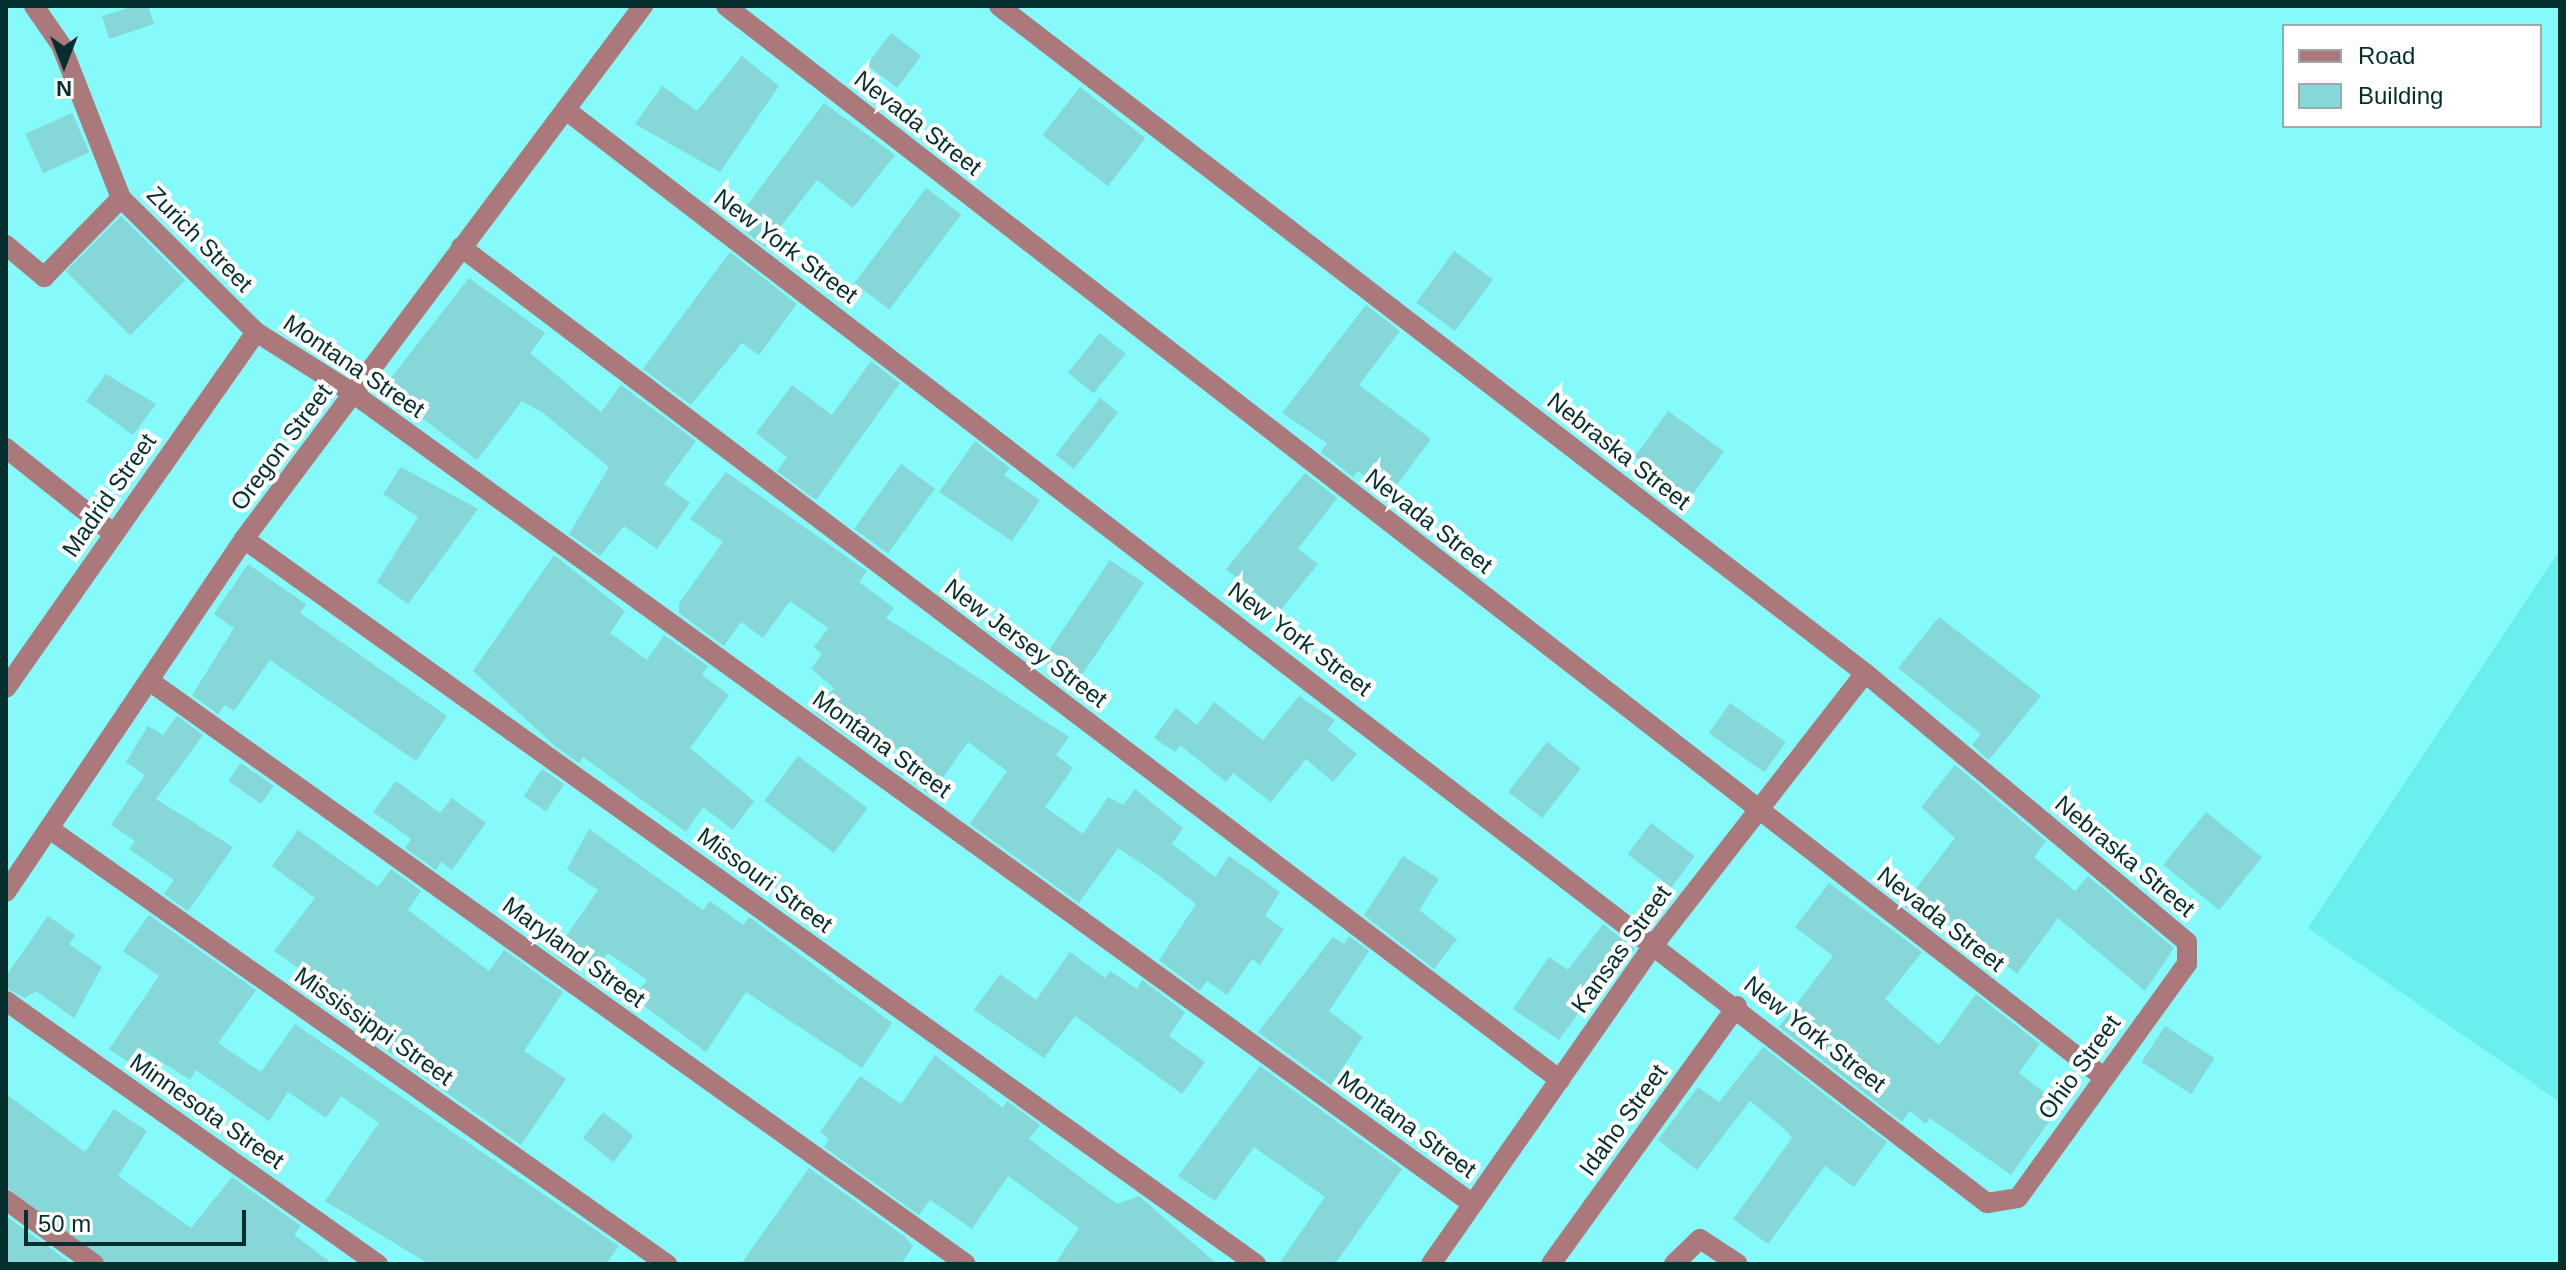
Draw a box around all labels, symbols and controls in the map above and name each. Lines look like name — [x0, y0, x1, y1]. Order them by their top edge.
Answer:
north arrow — [24, 24, 104, 104]
legend — [2282, 24, 2542, 128]
text: Road — [2358, 42, 2415, 69]
street label: Nevada Street — [849, 64, 987, 182]
text: N — [56, 76, 72, 101]
text: Building — [2358, 82, 2443, 109]
street label: Zurich Street — [141, 180, 259, 298]
street label: New York Street — [708, 183, 864, 309]
street label: Montana Street — [278, 308, 430, 424]
street label: Oregon Street — [224, 378, 338, 516]
street label: Nebraska Street — [1542, 386, 1696, 516]
street label: Madrid Street — [56, 428, 162, 562]
street label: Nevada Street — [1360, 462, 1498, 580]
street label: New Jersey Street — [939, 573, 1113, 713]
street label: New York Street — [1222, 576, 1378, 702]
street label: Montana Street — [807, 684, 957, 804]
street label: Nebraska Street — [2049, 789, 2201, 923]
street label: Missouri Street — [692, 821, 838, 939]
street label: Nevada Street — [1872, 860, 2010, 978]
street label: Kansas Street — [1565, 880, 1677, 1018]
street label: Maryland Street — [497, 891, 651, 1013]
street label: Mississippi Street — [289, 961, 459, 1091]
street label: New York Street — [1738, 970, 1892, 1098]
street label: Ohio Street — [2032, 1009, 2126, 1125]
street label: Minnesota Street — [124, 1047, 290, 1175]
street label: Idaho Street — [1573, 1059, 1673, 1181]
street label: Montana Street — [1332, 1064, 1482, 1184]
scale bar — [28, 1194, 250, 1244]
text: 50 m — [38, 1210, 91, 1237]

